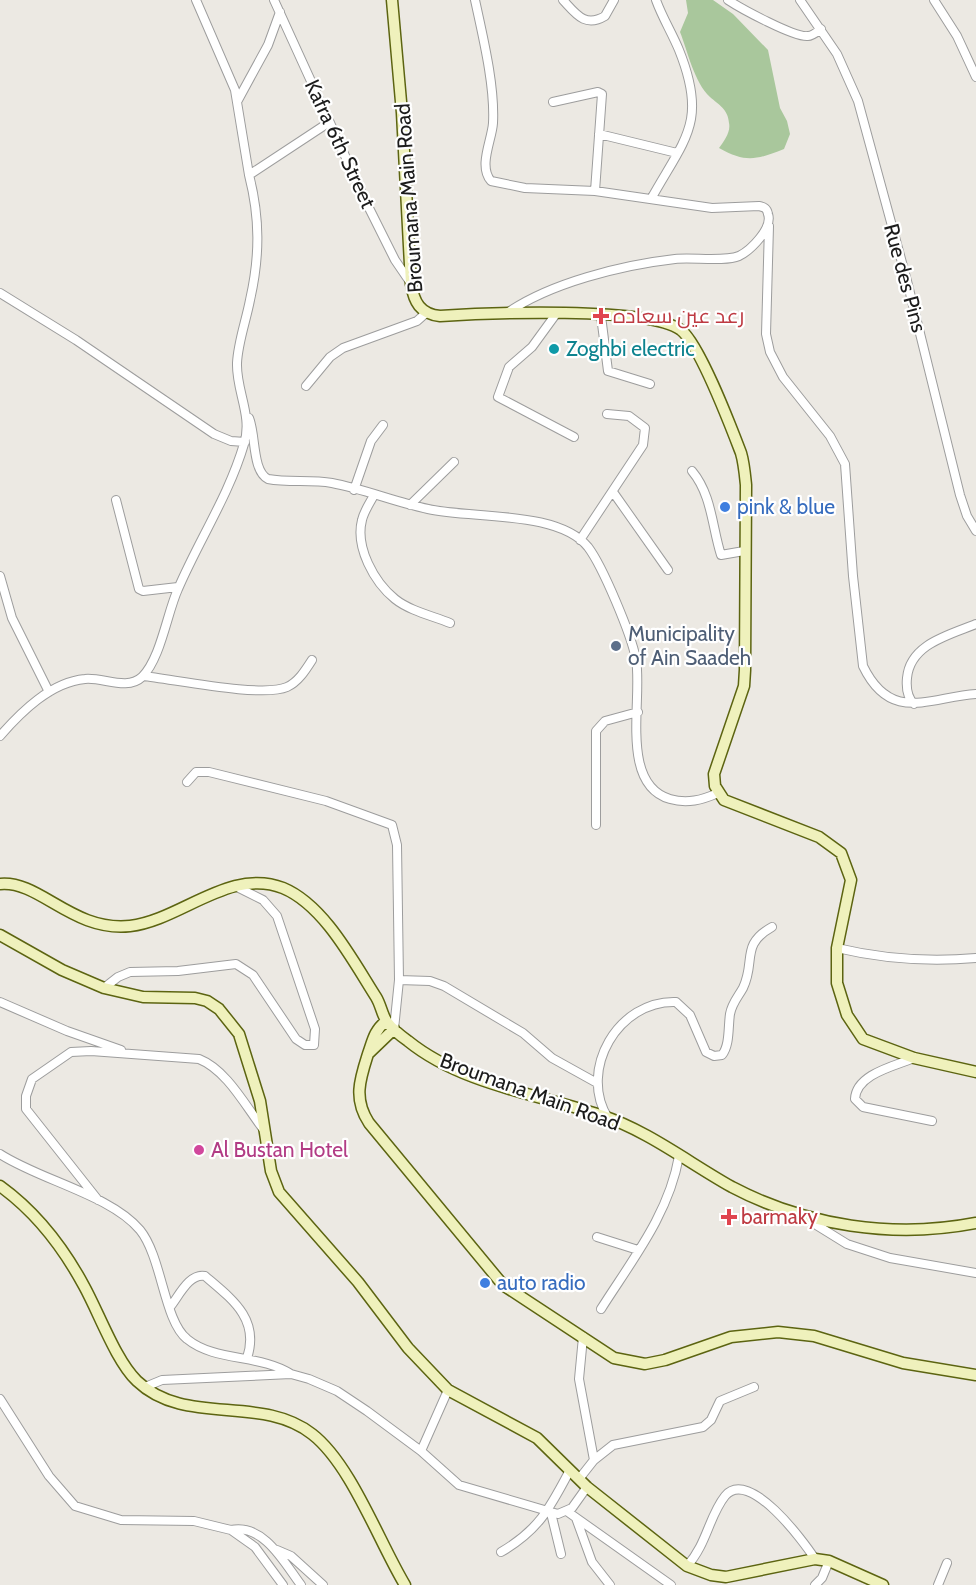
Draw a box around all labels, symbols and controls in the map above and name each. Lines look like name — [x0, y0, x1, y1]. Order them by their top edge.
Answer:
street label: Kafra 6th Street — [300, 75, 381, 212]
street label: Broumana Main Road — [389, 102, 428, 294]
street label: Rue des Pins — [879, 221, 932, 335]
place label: رعد عين سعاده — [613, 303, 744, 329]
marker: رعد عين سعاده — [594, 309, 608, 323]
place label: Zoghbi electric — [566, 336, 695, 361]
marker: Zoghbi electric — [547, 342, 561, 356]
place label: pink & blue — [737, 494, 835, 519]
marker: pink & blue — [718, 500, 732, 514]
place label: Municipality of Ain Saadeh — [628, 621, 751, 670]
marker: Municipality of Ain Saadeh — [609, 639, 623, 653]
street label: Broumana Main Road — [437, 1047, 624, 1136]
place label: Al Bustan Hotel — [211, 1137, 348, 1162]
marker: Al Bustan Hotel — [192, 1143, 206, 1157]
place label: barmaky — [741, 1204, 818, 1229]
marker: barmaky — [722, 1210, 736, 1224]
place label: auto radio — [497, 1270, 586, 1295]
marker: auto radio — [478, 1276, 492, 1290]

